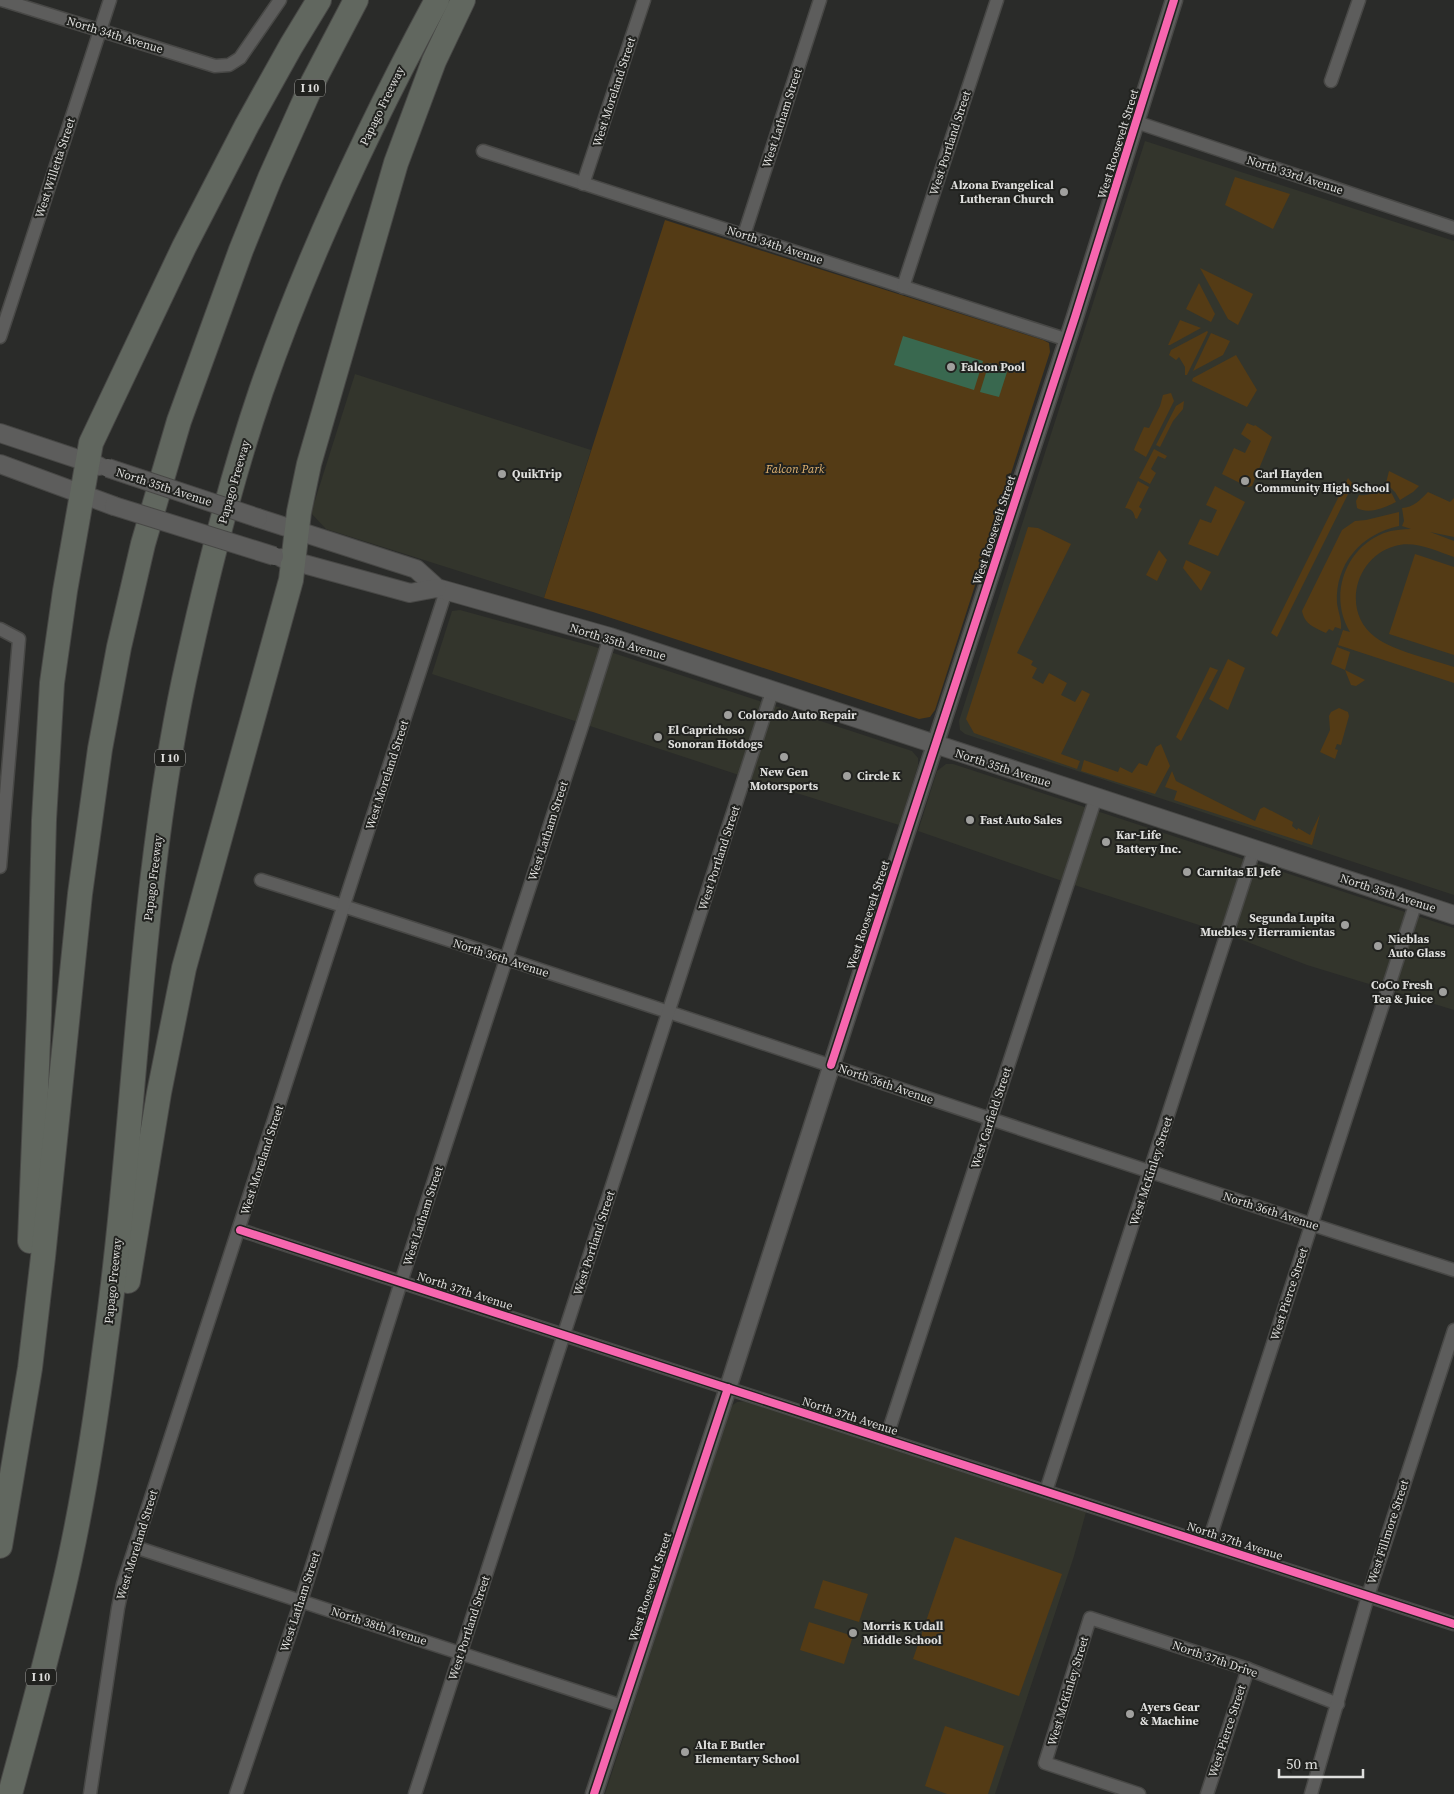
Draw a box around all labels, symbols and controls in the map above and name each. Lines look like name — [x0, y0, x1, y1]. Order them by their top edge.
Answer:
street label: North 34th Avenue — [65, 13, 165, 57]
street label: West Moreland Street — [589, 35, 639, 149]
street label: Papago Freeway — [356, 63, 408, 148]
street label: West Latham Street — [758, 66, 806, 170]
road number: I 10 — [295, 80, 325, 96]
street label: West Roosevelt Street — [1094, 87, 1142, 201]
street label: West Portland Street — [926, 89, 974, 197]
street label: West Willetta Street — [31, 116, 79, 220]
street label: North 33rd Avenue — [1245, 152, 1345, 198]
place label: Alzona Evangelical Lutheran Church — [951, 177, 1055, 207]
marker: Alzona Evangelical Lutheran Church — [1058, 186, 1070, 198]
street label: North 34th Avenue — [725, 222, 825, 268]
place label: Falcon Pool — [961, 359, 1025, 375]
marker: Falcon Pool — [945, 361, 957, 373]
street label: Papago Freeway — [214, 438, 254, 526]
park label: Falcon Park — [765, 461, 825, 477]
street label: North 35th Avenue — [114, 464, 214, 510]
place label: QuikTrip — [512, 466, 562, 482]
place label: Carl Hayden Community High School — [1255, 466, 1390, 496]
marker: QuikTrip — [496, 468, 508, 480]
street label: West Roosevelt Street — [969, 473, 1019, 587]
marker: Carl Hayden Community High School — [1239, 475, 1251, 487]
street label: North 35th Avenue — [568, 620, 668, 664]
place label: Colorado Auto Repair — [738, 707, 857, 723]
marker: Colorado Auto Repair — [722, 709, 734, 721]
street label: West Moreland Street — [362, 718, 412, 832]
place label: El Caprichoso Sonoran Hotdogs — [668, 722, 763, 752]
marker: El Caprichoso Sonoran Hotdogs — [652, 731, 664, 743]
street label: North 35th Avenue — [953, 745, 1053, 791]
road number: I 10 — [155, 750, 185, 766]
marker: New Gen Motorsports — [778, 751, 790, 763]
place label: New Gen Motorsports — [750, 764, 819, 794]
place label: Circle K — [857, 768, 901, 784]
marker: Circle K — [841, 770, 853, 782]
street label: West Latham Street — [524, 779, 572, 883]
street label: West Portland Street — [695, 804, 743, 912]
place label: Fast Auto Sales — [980, 812, 1063, 828]
marker: Fast Auto Sales — [964, 814, 976, 826]
place label: Kar-Life Battery Inc. — [1116, 827, 1181, 857]
street label: Papago Freeway — [140, 833, 166, 922]
marker: Kar-Life Battery Inc. — [1100, 836, 1112, 848]
street label: West Roosevelt Street — [843, 858, 893, 972]
place label: Carnitas El Jefe — [1197, 864, 1281, 880]
marker: Carnitas El Jefe — [1181, 866, 1193, 878]
street label: North 35th Avenue — [1338, 870, 1438, 916]
place label: Segunda Lupita Muebles y Herramientas — [1200, 910, 1336, 940]
marker: Segunda Lupita Muebles y Herramientas — [1339, 919, 1351, 931]
place label: Nieblas Auto Glass — [1388, 931, 1446, 961]
street label: North 36th Avenue — [451, 935, 551, 981]
marker: Nieblas Auto Glass — [1372, 940, 1384, 952]
place label: CoCo Fresh Tea & Juice — [1371, 977, 1434, 1007]
marker: CoCo Fresh Tea & Juice — [1437, 986, 1449, 998]
street label: North 36th Avenue — [836, 1060, 936, 1108]
street label: West Garfield Street — [967, 1065, 1015, 1171]
street label: West Moreland Street — [237, 1103, 287, 1217]
street label: West McKinley Street — [1126, 1115, 1176, 1227]
street label: West Latham Street — [399, 1164, 447, 1268]
street label: North 36th Avenue — [1221, 1188, 1321, 1234]
street label: West Portland Street — [570, 1189, 618, 1297]
street label: Papago Freeway — [101, 1236, 126, 1325]
street label: West Pierce Street — [1267, 1246, 1312, 1342]
street label: North 37th Avenue — [415, 1268, 515, 1314]
street label: North 37th Avenue — [800, 1393, 900, 1439]
street label: West Fillmore Street — [1364, 1478, 1412, 1586]
street label: West Moreland Street — [113, 1488, 161, 1602]
street label: North 37th Avenue — [1185, 1518, 1285, 1564]
street label: West Roosevelt Street — [625, 1530, 675, 1644]
street label: West Latham Street — [276, 1550, 324, 1654]
street label: West Portland Street — [445, 1574, 493, 1682]
street label: North 38th Avenue — [329, 1603, 429, 1649]
place label: Morris K Udall Middle School — [863, 1618, 944, 1648]
marker: Morris K Udall Middle School — [847, 1627, 859, 1639]
street label: West McKinley Street — [1044, 1634, 1092, 1748]
street label: North 37th Drive — [1170, 1637, 1260, 1681]
road number: I 10 — [26, 1668, 56, 1685]
street label: West Pierce Street — [1205, 1683, 1250, 1779]
place label: Ayers Gear & Machine — [1140, 1699, 1200, 1729]
marker: Ayers Gear & Machine — [1124, 1708, 1136, 1720]
place label: Alta E Butler Elementary School — [695, 1737, 800, 1767]
marker: Alta E Butler Elementary School — [679, 1746, 691, 1758]
scale bar — [1279, 1746, 1363, 1778]
text: 50 m — [1286, 1753, 1318, 1774]

